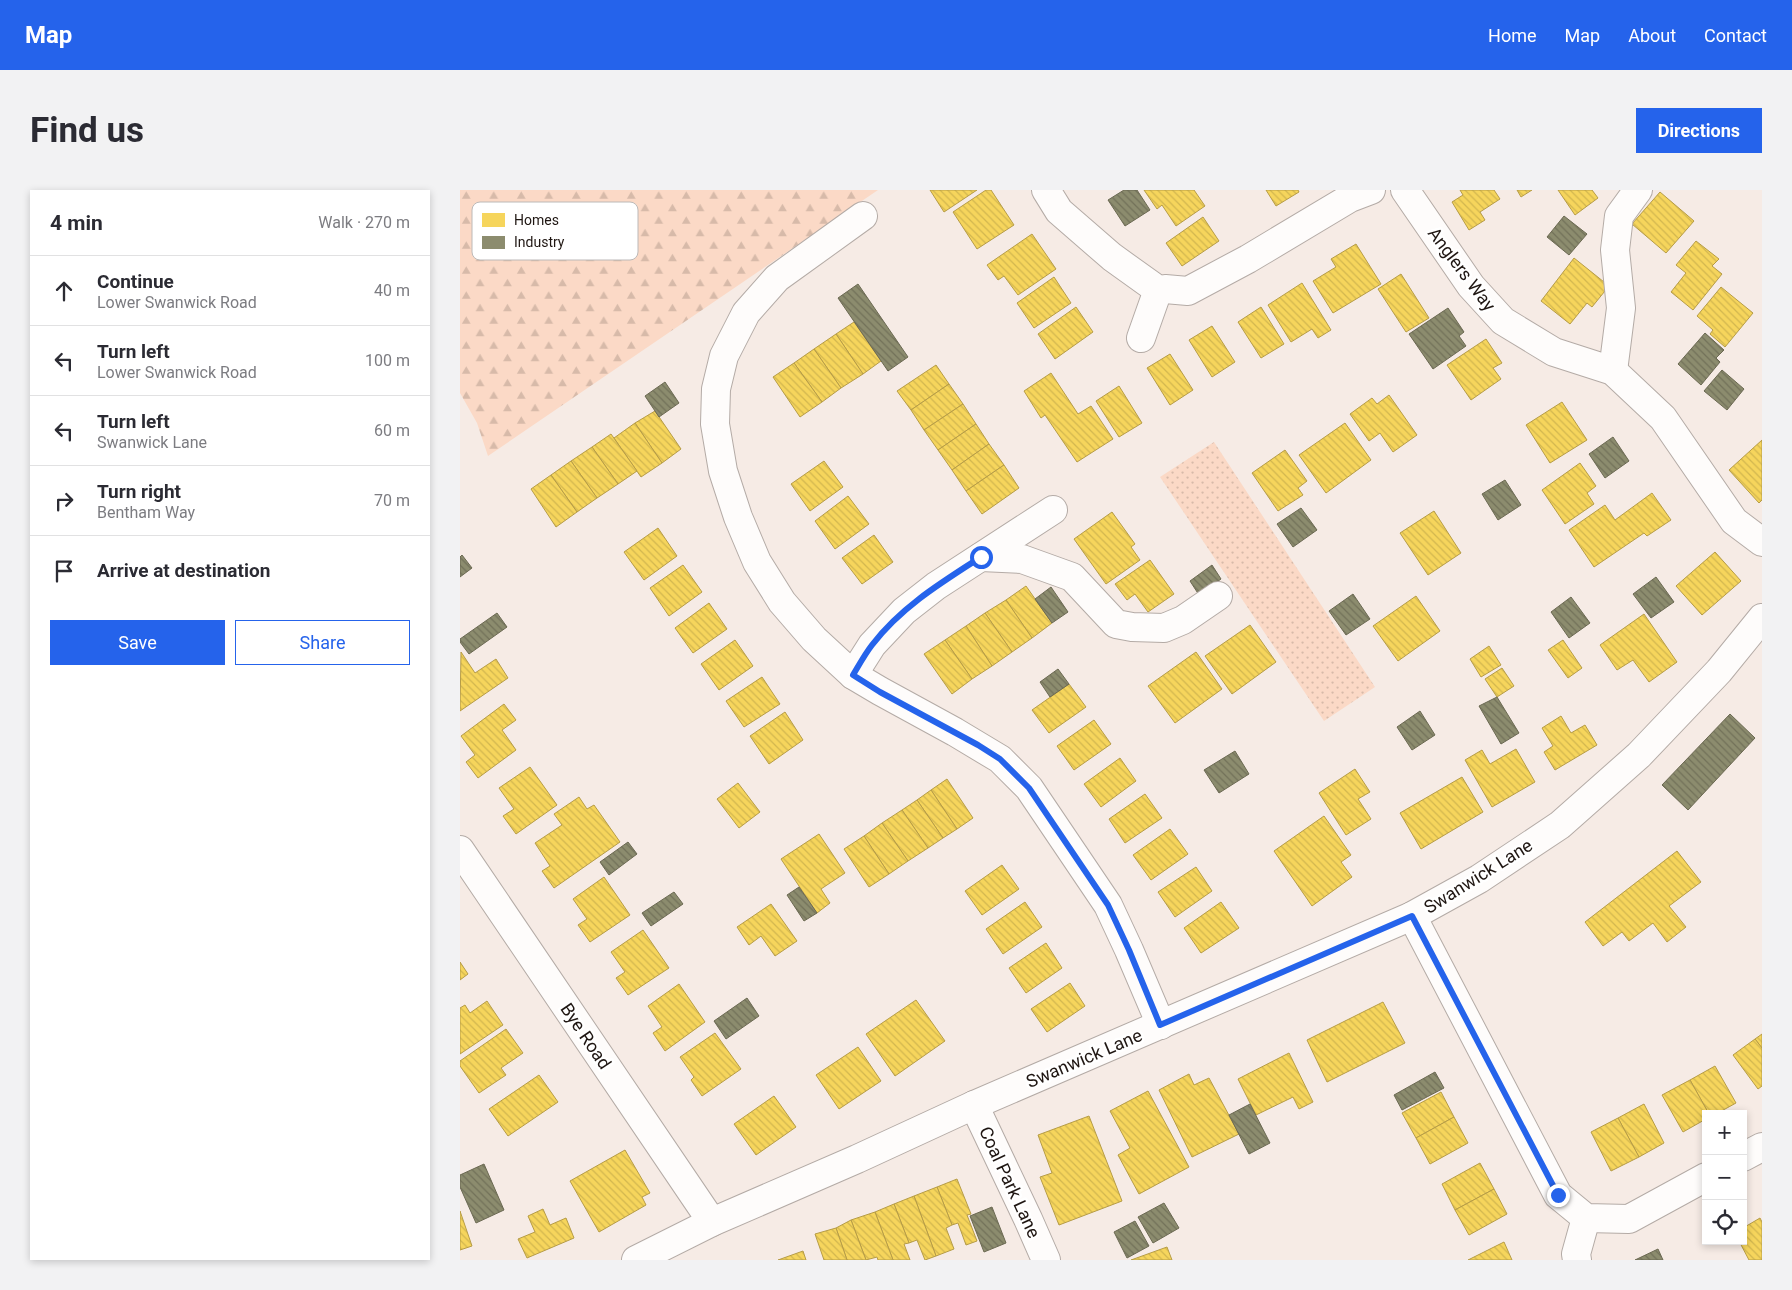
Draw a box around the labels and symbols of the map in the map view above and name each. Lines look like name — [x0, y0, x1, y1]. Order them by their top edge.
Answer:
legend — [472, 202, 638, 260]
text: Homes — [514, 212, 559, 228]
street label: Anglers Way — [1424, 223, 1501, 315]
text: Industry — [514, 234, 565, 250]
route start — [970, 546, 993, 569]
street label: Swanwick Lane — [1420, 834, 1536, 918]
street label: Bye Road — [556, 999, 616, 1073]
street label: Swanwick Lane — [1023, 1024, 1145, 1092]
street label: Coal Park Lane — [975, 1123, 1045, 1241]
route end — [1547, 1184, 1570, 1207]

